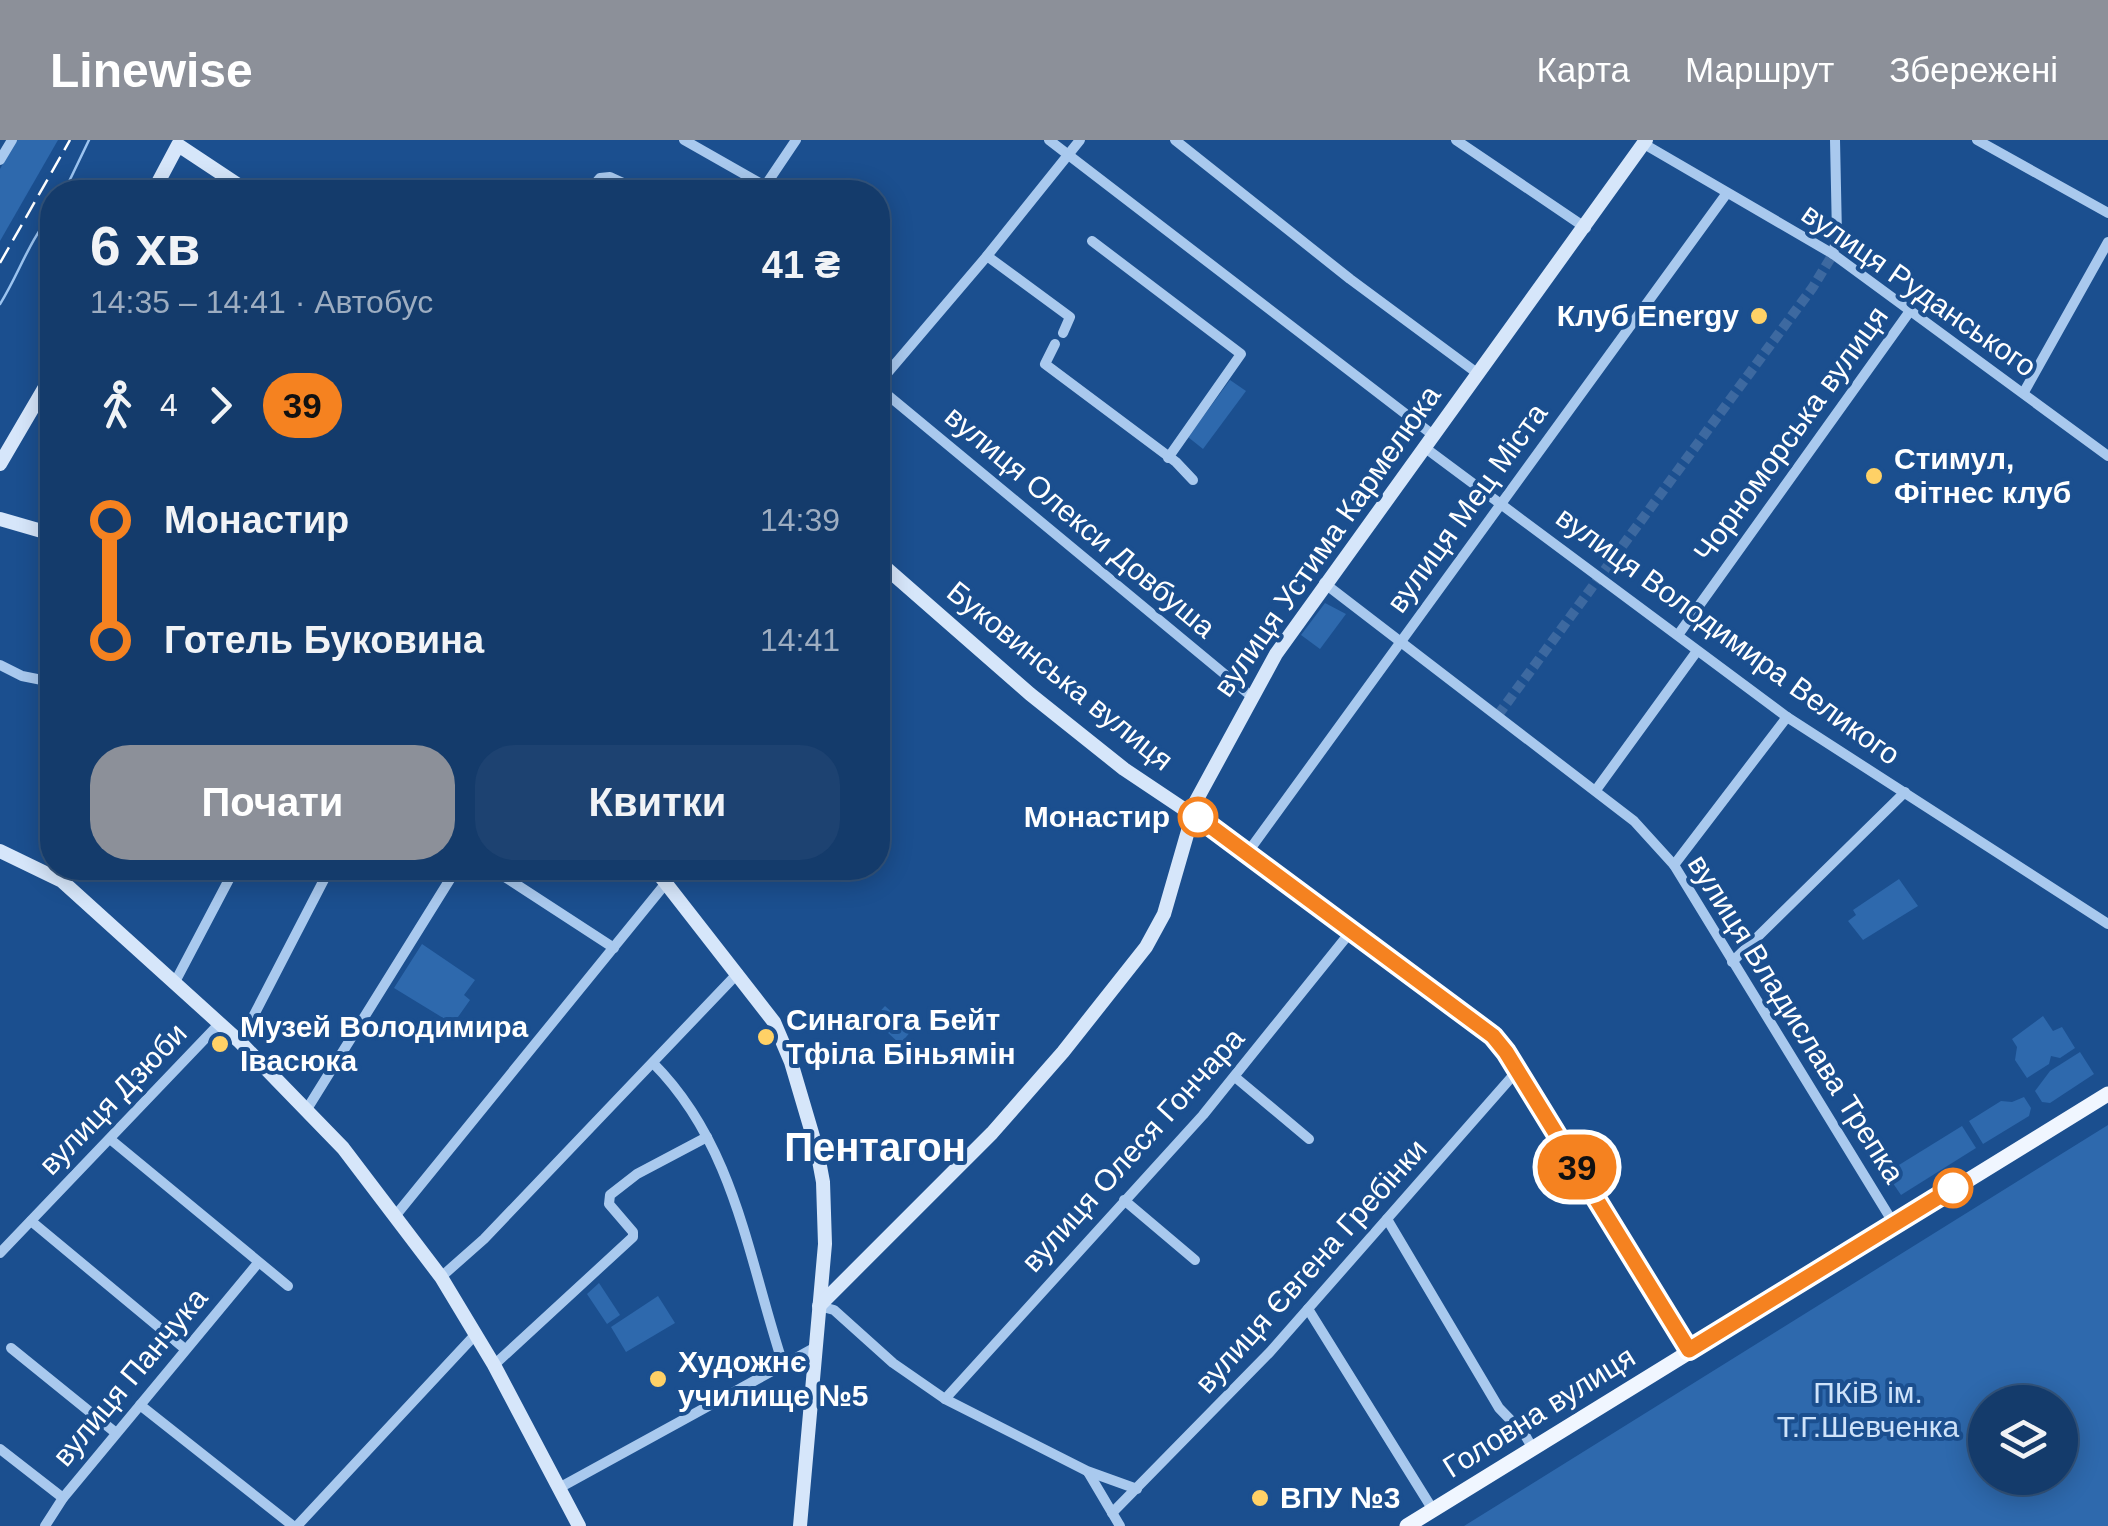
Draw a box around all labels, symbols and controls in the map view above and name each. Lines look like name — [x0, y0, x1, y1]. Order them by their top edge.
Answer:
text: Linewise — [50, 44, 253, 97]
text: Карта — [1536, 50, 1630, 89]
text: Маршрут — [1685, 50, 1834, 89]
text: Збережені — [1889, 50, 2058, 89]
street label: вулиця Руданського — [1796, 196, 2043, 383]
text: 6 хв — [90, 215, 200, 277]
text: 41 ₴ — [762, 244, 840, 286]
text: 14:35 – 14:41 · Автобус — [90, 284, 433, 320]
place label: Клуб Energy — [1557, 299, 1739, 332]
street label: Чорноморська вулиця — [1687, 300, 1894, 568]
marker: Клуб Energy — [1748, 305, 1770, 327]
icon: walk — [90, 378, 145, 433]
icon: forward — [193, 378, 248, 433]
street label: вулиця Устима Кармелюка — [1207, 379, 1447, 702]
text: 39 — [283, 386, 322, 425]
text: 4 — [160, 387, 178, 423]
street label: вулиця Мец Міста — [1380, 397, 1554, 619]
street label: вулиця Олекси Довбуша — [939, 399, 1222, 644]
place label: Стимул, Фітнес клуб — [1894, 442, 2071, 509]
marker: Стимул, Фітнес клуб — [1863, 465, 1885, 487]
text: Монастир — [164, 499, 349, 541]
street label: вулиця Володимира Великого — [1550, 500, 1906, 771]
text: 14:39 — [760, 502, 840, 538]
street label: Буковинська вулиця — [941, 575, 1180, 777]
text: Готель Буковина — [164, 619, 484, 661]
text: 14:41 — [760, 622, 840, 658]
button: Почати — [90, 745, 455, 860]
button: Квитки — [475, 745, 840, 860]
marker: Монастир — [1179, 798, 1217, 836]
place label: Монастир — [1024, 800, 1170, 833]
street label: вулиця Владислава Трепка — [1682, 849, 1911, 1189]
place label: Синагога Бейт Тфіла Біньямін — [786, 1003, 1016, 1070]
place label: Музей Володимира Івасюка — [240, 1010, 529, 1077]
street label: вулиця Дзюби — [32, 1016, 193, 1181]
street label: вулиця Олеся Гончара — [1015, 1021, 1251, 1278]
marker: Синагога Бейт Тфіла Біньямін — [755, 1026, 777, 1048]
marker: Музей Володимира Івасюка — [209, 1033, 231, 1055]
district label: Пентагон — [784, 1125, 966, 1169]
street label: вулиця Євгена Гребінки — [1188, 1132, 1433, 1399]
line badge: 39 — [1532, 1134, 1622, 1200]
text: 39 — [1558, 1148, 1596, 1187]
unlabelled marker — [1934, 1169, 1972, 1207]
street label: вулиця Панчука — [46, 1281, 214, 1472]
street label: Головна вулиця — [1437, 1339, 1641, 1484]
place label: Художнє училище №5 — [678, 1345, 869, 1412]
marker: Художнє училище №5 — [647, 1368, 669, 1390]
park label: ПКіВ ім. Т.Г.Шевченка — [1777, 1376, 1960, 1443]
map controls — [1968, 1385, 2078, 1495]
button: layers — [1968, 1385, 2078, 1495]
place label: ВПУ №3 — [1280, 1481, 1400, 1514]
marker: ВПУ №3 — [1249, 1487, 1271, 1509]

